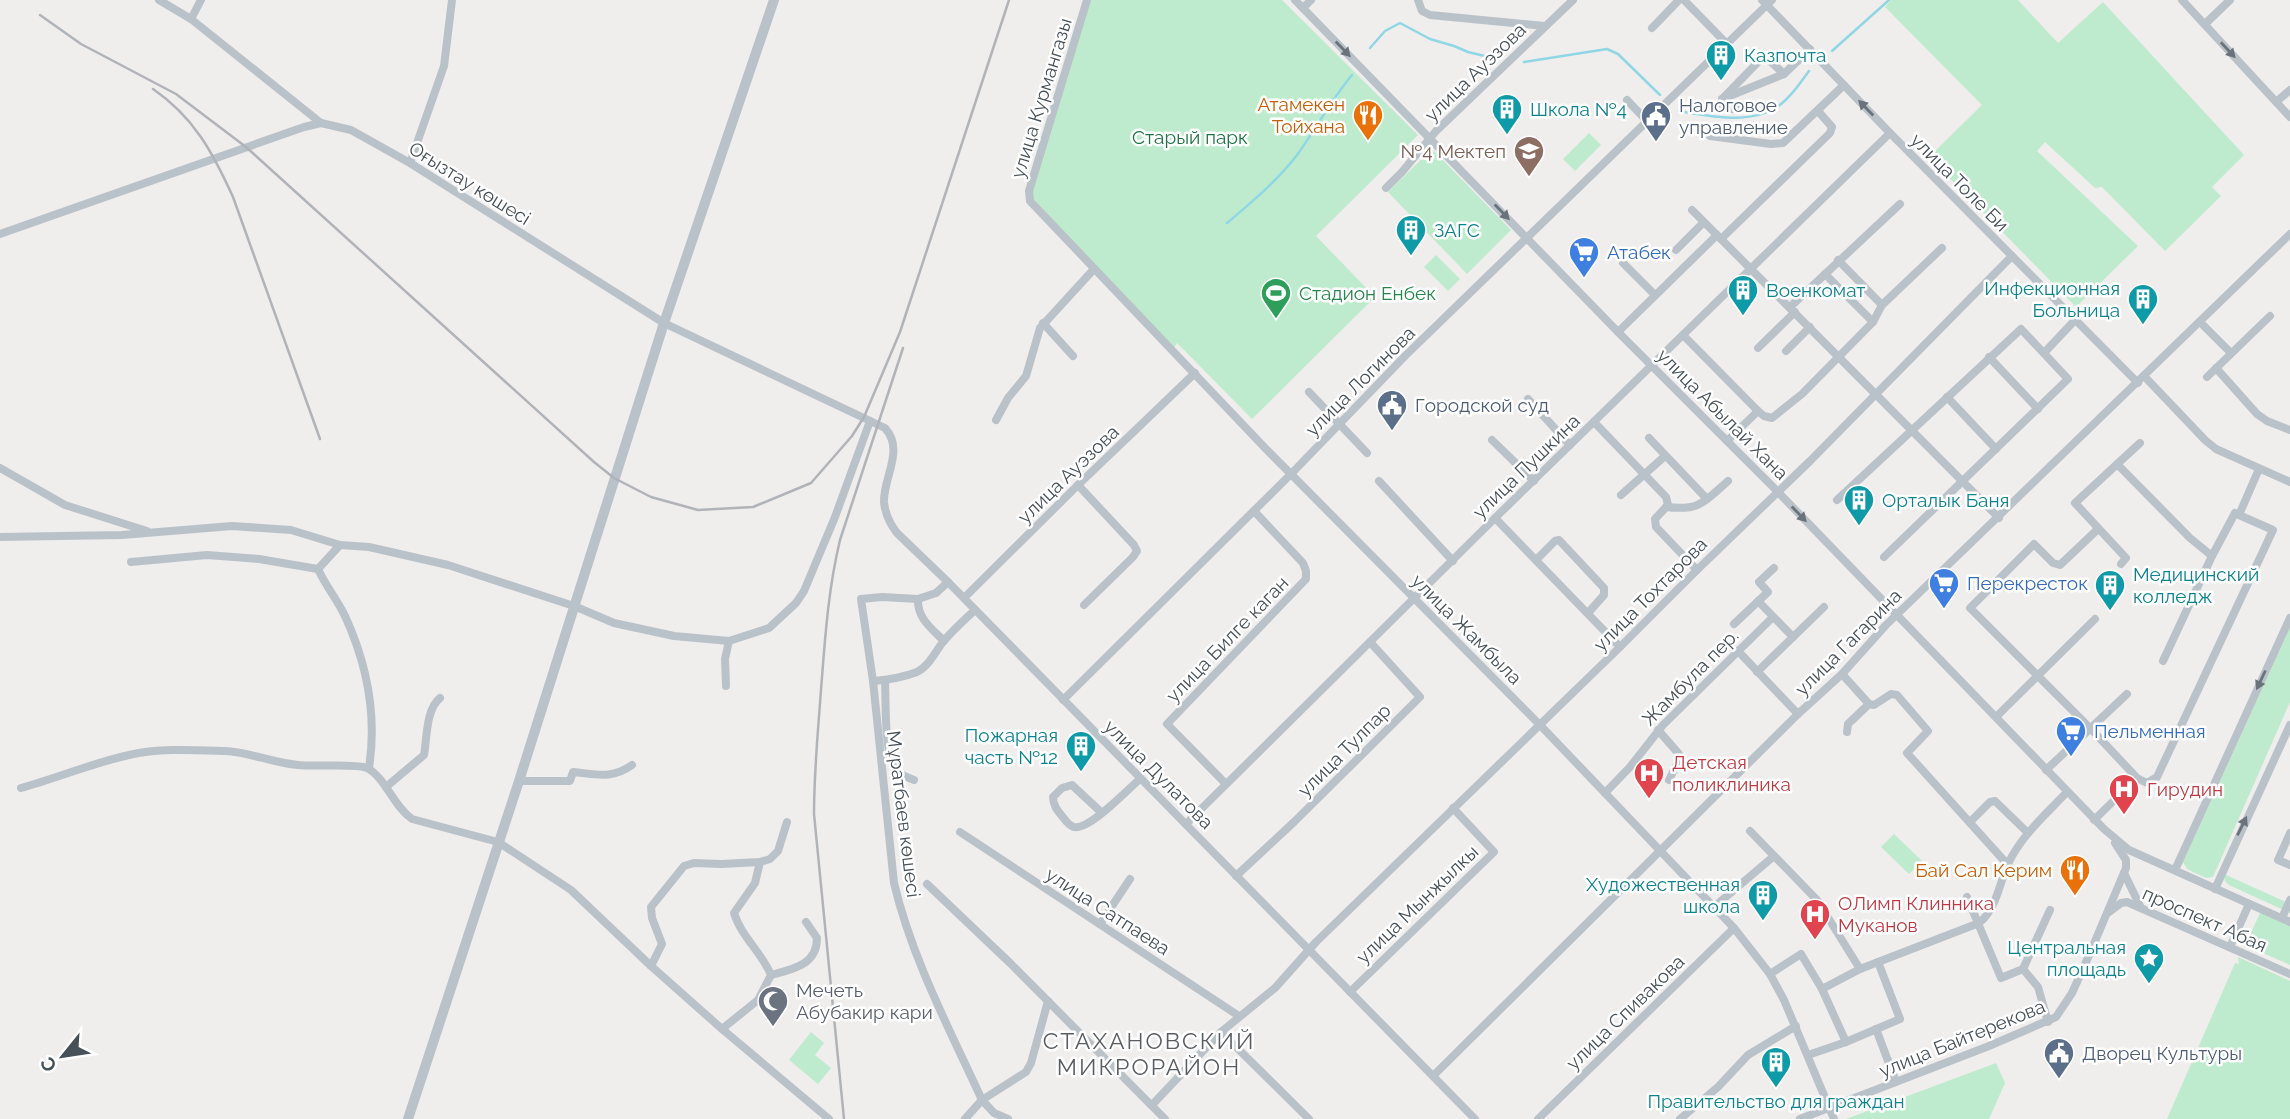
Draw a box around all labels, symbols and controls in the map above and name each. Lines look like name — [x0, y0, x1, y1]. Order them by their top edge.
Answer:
street label: улица Курмангазы — [1006, 15, 1076, 181]
street label: улица Ауэзова — [1420, 18, 1530, 126]
building icon: Казпочта — [1704, 38, 1738, 82]
one-way arrow — [1334, 40, 1350, 57]
one-way arrow — [2220, 41, 2236, 58]
place label: Казпочта — [1744, 44, 1826, 66]
building icon: Школа №4 — [1490, 92, 1524, 136]
place label: Атамекен Тойхана — [1258, 93, 1345, 137]
place label: Налоговое управление — [1679, 94, 1788, 138]
restaurant icon: Атамекен Тойхана — [1351, 98, 1385, 142]
place label: Школа №4 — [1530, 98, 1627, 120]
public building icon: Налоговое управление — [1639, 99, 1673, 143]
one-way arrow — [1859, 100, 1875, 117]
park label: Старый парк — [1132, 126, 1248, 148]
street label: улица Толе Би — [1907, 129, 2013, 235]
school or university icon: №4 Мектеп — [1512, 134, 1546, 178]
street label: Оғызтау көшесі — [405, 137, 535, 229]
place label: №4 Мектеп — [1401, 140, 1506, 162]
one-way arrow — [1493, 203, 1509, 220]
building icon: ЗАГС — [1394, 213, 1428, 257]
place label: ЗАГС — [1434, 219, 1480, 241]
supermarket icon: Атабек — [1567, 235, 1601, 279]
place label: Атабек — [1607, 241, 1671, 263]
building icon: Военкомат — [1726, 273, 1760, 317]
sports icon: Стадион Енбек — [1259, 276, 1293, 320]
place label: Инфекционная Больница — [1984, 277, 2120, 321]
place label: Военкомат — [1766, 279, 1865, 301]
place label: Стадион Енбек — [1299, 282, 1436, 304]
building icon: Инфекционная Больница — [2126, 282, 2160, 326]
street label: улица Логинова — [1301, 322, 1419, 440]
street label: улица Абылай Хана — [1653, 344, 1793, 484]
public building icon: Городской суд — [1375, 388, 1409, 432]
place label: Городской суд — [1415, 394, 1549, 416]
street label: улица Пушкина — [1468, 409, 1584, 523]
street label: улица Ауэзова — [1013, 420, 1123, 528]
building icon: Орталык Баня — [1842, 483, 1876, 527]
place label: Орталык Баня — [1882, 489, 2009, 511]
one-way arrow — [1790, 505, 1807, 522]
street label: улица Тохтарова — [1589, 533, 1711, 655]
place label: Медицинский колледж — [2133, 563, 2259, 607]
supermarket icon: Перекресток — [1927, 566, 1961, 610]
building icon: Медицинский колледж — [2093, 568, 2127, 612]
street label: улица Жамбыла — [1407, 569, 1527, 689]
street label: улица Билге каган — [1161, 572, 1293, 706]
place label: Перекресток — [1967, 572, 2088, 594]
street label: улица Гагарина — [1790, 584, 1906, 700]
street label: Жамбула пер. — [1637, 624, 1743, 730]
one-way arrow — [2255, 669, 2266, 690]
street label: улица Тулпар — [1293, 699, 1395, 801]
supermarket icon: Пельменная — [2054, 714, 2088, 758]
street label: улица Дулатова — [1100, 715, 1218, 833]
place label: Пельменная — [2094, 720, 2206, 742]
place label: Пожарная часть №12 — [965, 724, 1058, 768]
street label: Мұратбаев көшесі — [883, 729, 925, 899]
building icon: Пожарная часть №12 — [1064, 729, 1098, 773]
place label: Детская поликлиника — [1672, 751, 1791, 795]
hospital icon: Детская поликлиника — [1632, 756, 1666, 800]
hospital icon: Гирудин — [2107, 772, 2141, 816]
place label: Гирудин — [2147, 778, 2223, 800]
one-way arrow — [2237, 816, 2248, 836]
street label: улица Мынжылкы — [1352, 840, 1482, 968]
restaurant icon: Бай Сал Керим — [2058, 853, 2092, 897]
place label: Бай Сал Керим — [1915, 859, 2052, 881]
street label: улица Сатпаева — [1042, 863, 1174, 959]
place label: Художественная школа — [1586, 873, 1740, 917]
building icon: Художественная школа — [1746, 878, 1780, 922]
street label: проспект Абая — [2139, 882, 2271, 956]
place label: ОЛимп Клинника Муканов — [1838, 892, 1994, 936]
hospital icon: ОЛимп Клинника Муканов — [1798, 897, 1832, 941]
place label: Центральная площадь — [2007, 936, 2126, 980]
place icon: Центральная площадь — [2132, 941, 2166, 985]
street label: улица Спивакова — [1561, 950, 1689, 1074]
place label: Мечеть Абубакир кари — [796, 979, 933, 1023]
mosque icon: Мечеть Абубакир кари — [756, 984, 790, 1028]
street label: улица Байтерекова — [1876, 995, 2048, 1081]
north arrow — [28, 1021, 98, 1091]
district label: СТАХАНОВСКИЙ МИКРОРАЙОН — [1043, 1027, 1255, 1080]
public building icon: Дворец Культуры — [2042, 1036, 2076, 1080]
place label: Дворец Культуры — [2082, 1042, 2242, 1064]
building icon: Правительство для граждан — [1759, 1045, 1793, 1089]
text: С — [35, 1053, 61, 1076]
place label: Правительство для граждан — [1648, 1090, 1904, 1112]

